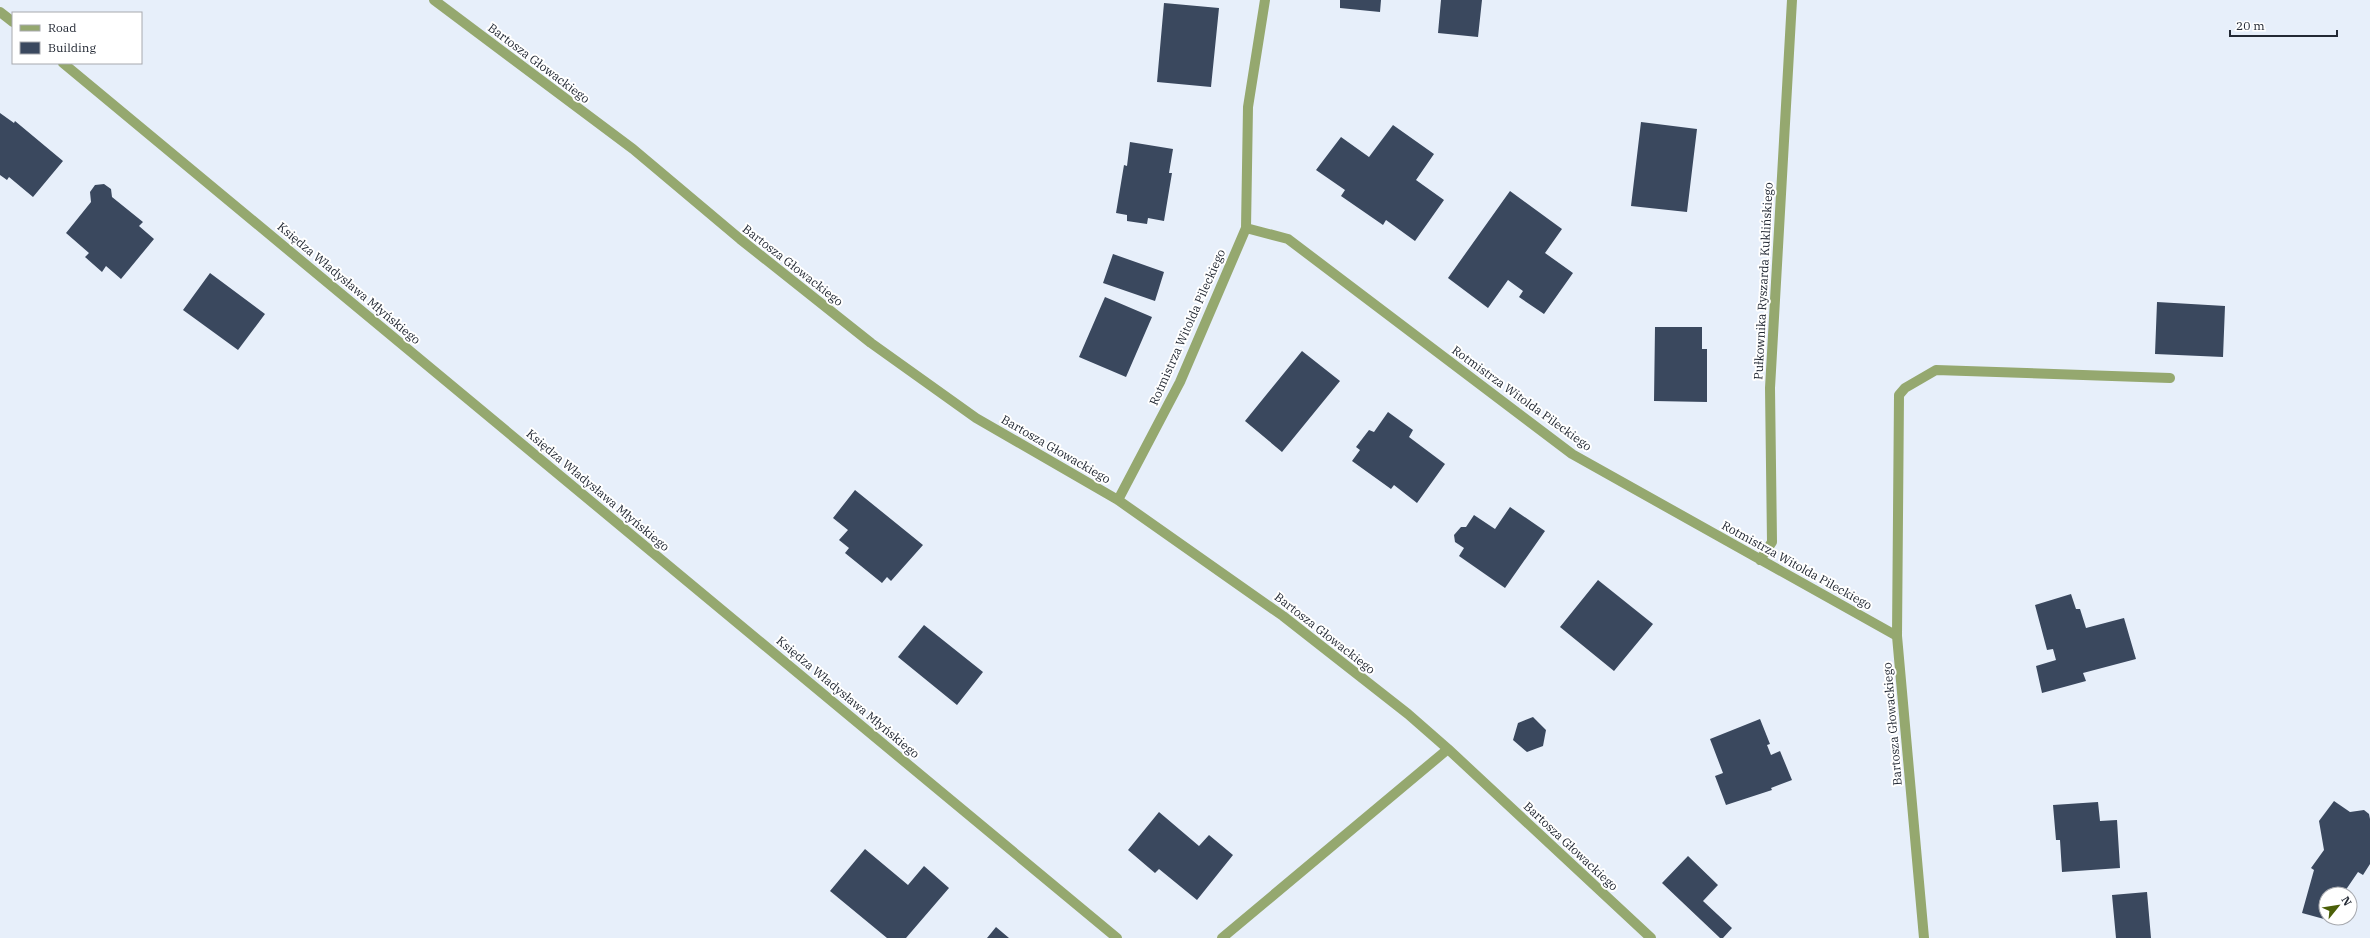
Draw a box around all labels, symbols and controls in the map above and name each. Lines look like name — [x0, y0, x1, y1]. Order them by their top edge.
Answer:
legend — [12, 12, 142, 64]
scale bar — [2230, 12, 2337, 38]
text: 20 m — [2236, 18, 2265, 33]
text: Road — [48, 20, 77, 35]
street label: Bartosza Głowackiego — [485, 20, 593, 106]
text: Building — [48, 40, 96, 55]
street label: Pułkownika Ryszarda Kuklińskiego — [1750, 182, 1776, 380]
street label: Księdza Władysława Młyńskiego — [274, 219, 424, 347]
street label: Bartosza Głowackiego — [740, 221, 846, 309]
street label: Rotmistrza Witolda Pileckiego — [1146, 246, 1228, 407]
street label: Rotmistrza Witolda Pileckiego — [1449, 342, 1595, 454]
street label: Bartosza Głowackiego — [999, 412, 1113, 486]
street label: Księdza Władysława Młyńskiego — [523, 426, 673, 554]
street label: Rotmistrza Witolda Pileckiego — [1719, 517, 1875, 613]
street label: Bartosza Głowackiego — [1272, 589, 1378, 677]
street label: Księdza Władysława Młyńskiego — [773, 633, 923, 761]
street label: Bartosza Głowackiego — [1879, 662, 1905, 786]
street label: Bartosza Głowackiego — [1521, 798, 1621, 894]
north arrow — [2318, 886, 2358, 926]
text: N — [2338, 894, 2355, 909]

